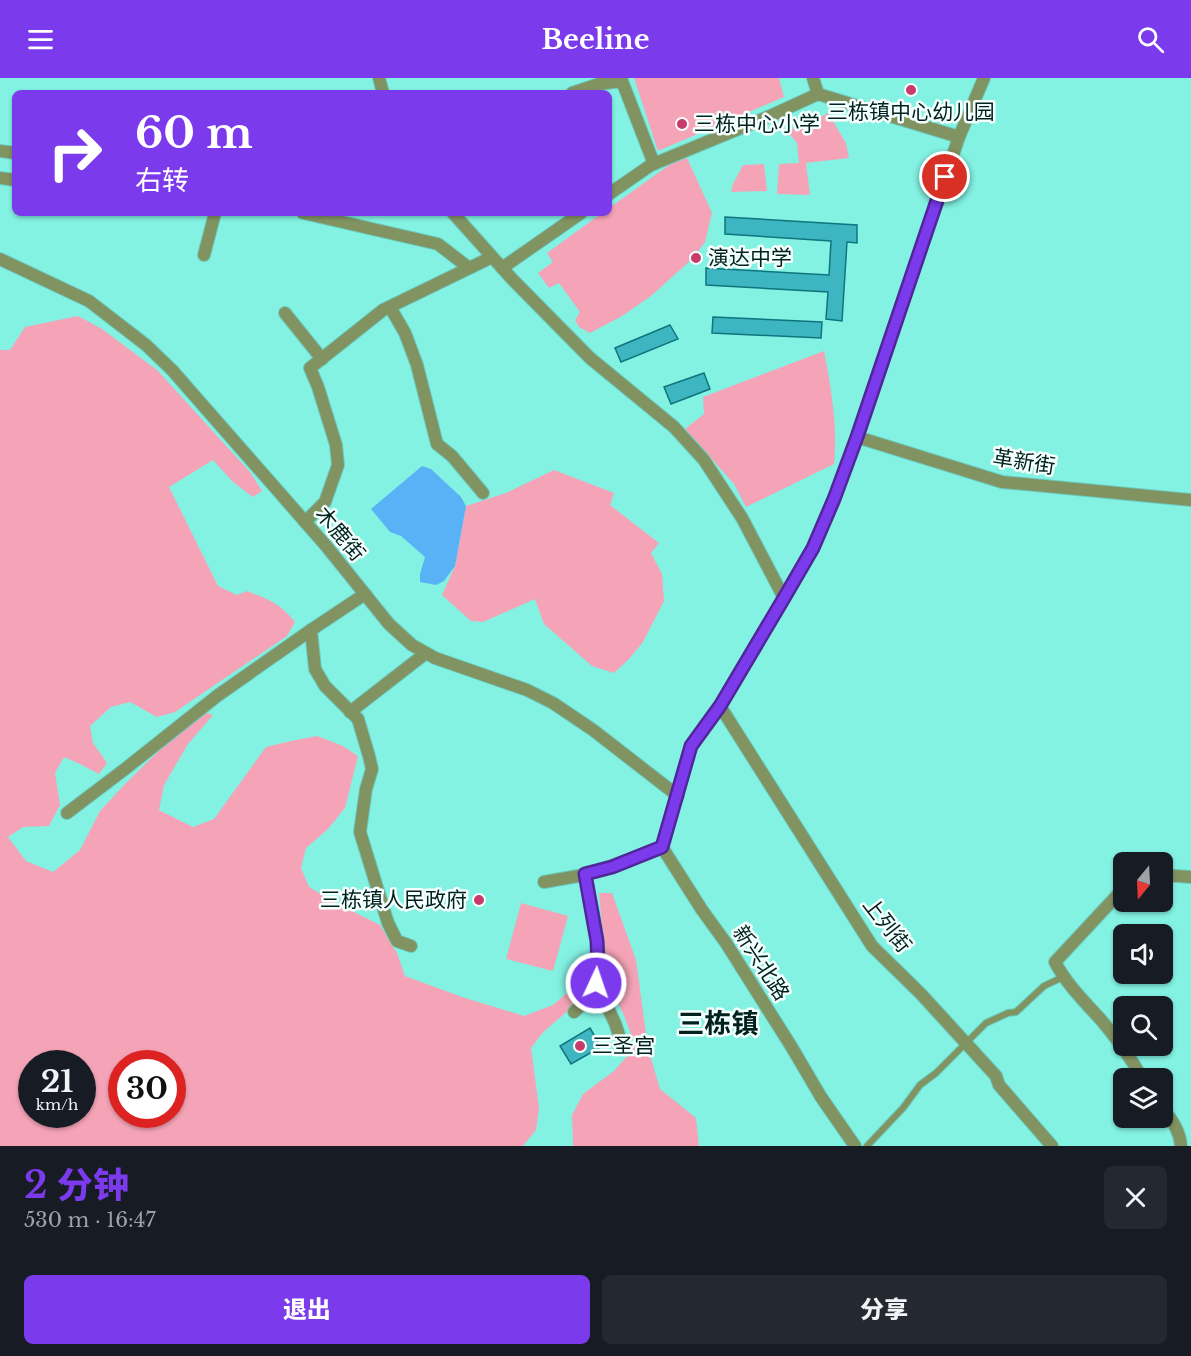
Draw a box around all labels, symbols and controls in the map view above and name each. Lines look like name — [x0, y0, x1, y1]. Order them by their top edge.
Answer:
icon: menu — [24, 23, 57, 56]
text: Beeline — [542, 23, 649, 56]
icon: search — [1134, 23, 1167, 56]
marker: 三栋镇中心幼儿园 — [904, 83, 918, 97]
place label: 三栋镇中心幼儿园 — [827, 99, 995, 125]
text: 60 m — [135, 107, 253, 159]
place label: 三栋中心小学 — [694, 111, 820, 137]
icon: right — [36, 114, 114, 192]
marker: 三栋中心小学 — [675, 117, 689, 131]
pin — [919, 151, 970, 202]
icon: arrive — [928, 160, 961, 193]
text: 右转 — [135, 164, 189, 197]
place label: 演达中学 — [708, 245, 792, 271]
marker: 演达中学 — [689, 251, 703, 265]
street label: 革新街 — [991, 444, 1057, 480]
street label: 木鹿街 — [310, 502, 370, 566]
north arrow — [1113, 852, 1173, 912]
map controls — [1113, 852, 1173, 1128]
place label: 三栋镇人民政府 — [320, 887, 467, 913]
street label: 上列街 — [857, 892, 917, 958]
marker: 三栋镇人民政府 — [472, 893, 486, 907]
street label: 新兴北路 — [727, 921, 795, 1005]
button: sound — [1113, 924, 1173, 984]
position arrow — [564, 951, 628, 1015]
button: search — [1113, 996, 1173, 1056]
district label: 三栋镇 — [678, 1007, 759, 1040]
place label: 三圣宫 — [592, 1033, 655, 1059]
marker: 三圣宫 — [573, 1039, 587, 1053]
speed limit sign: 30 — [108, 1050, 186, 1128]
text: 21 — [41, 1063, 73, 1100]
button: layers — [1113, 1068, 1173, 1128]
text: km/h — [36, 1095, 78, 1114]
text: 2 分钟 — [24, 1163, 129, 1208]
button: close — [1104, 1166, 1167, 1229]
text: 530 m · 16:47 — [24, 1208, 156, 1232]
button: 退出 — [24, 1275, 590, 1344]
button: 分享 — [602, 1275, 1167, 1344]

